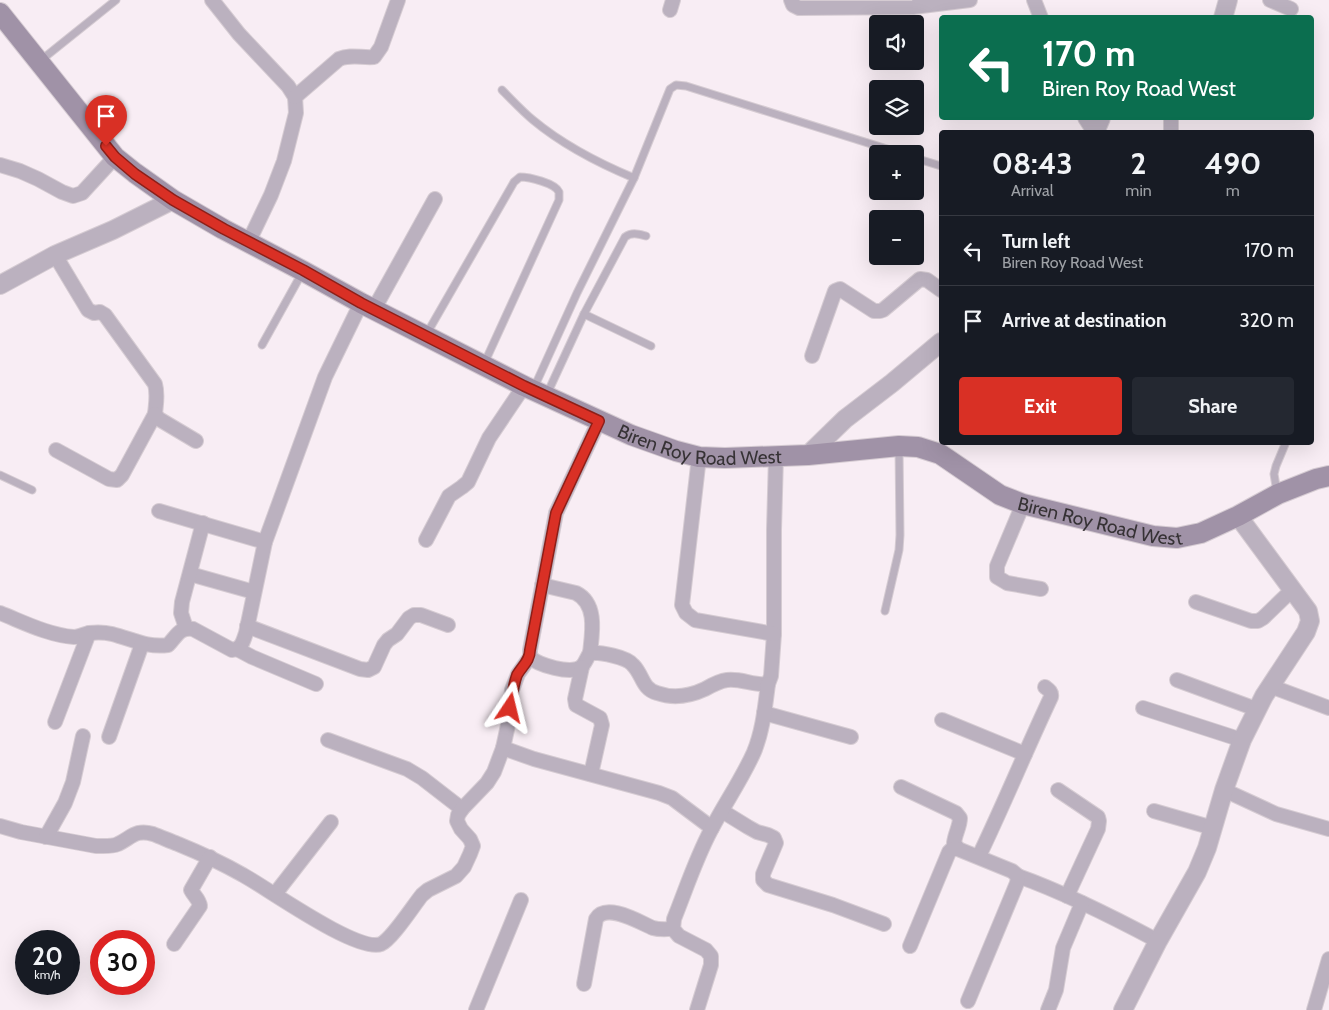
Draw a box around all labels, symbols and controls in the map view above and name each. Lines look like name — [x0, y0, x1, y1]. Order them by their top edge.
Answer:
map controls — [869, 15, 924, 265]
button: sound — [869, 15, 924, 70]
text: 170 m — [1042, 32, 1135, 75]
icon: left — [959, 35, 1024, 100]
text: Biren Roy Road West — [1042, 75, 1236, 102]
button: layers — [869, 80, 924, 135]
pin — [85, 95, 127, 146]
icon: arrive — [92, 102, 120, 130]
button: + — [869, 145, 924, 200]
text: 08:43 — [992, 145, 1073, 182]
text: 2 — [1131, 145, 1146, 182]
text: 490 — [1205, 145, 1261, 182]
text: Arrival — [1011, 181, 1053, 200]
text: min — [1125, 181, 1152, 200]
text: m — [1226, 181, 1240, 200]
button: − — [869, 210, 924, 265]
text: Turn left — [1002, 230, 1070, 253]
icon: left — [959, 237, 987, 265]
text: 170 m — [1244, 239, 1294, 262]
text: Biren Roy Road West — [1002, 253, 1143, 272]
icon: arrive — [959, 307, 987, 335]
text: Arrive at destination — [1002, 309, 1166, 332]
text: 320 m — [1240, 309, 1294, 332]
button: Exit — [959, 377, 1122, 435]
button: Share — [1132, 377, 1294, 435]
street label: Biren Roy Road West — [614, 419, 783, 470]
street label: Biren Roy Road West — [1015, 492, 1185, 550]
position arrow — [483, 681, 535, 733]
speed limit sign: 30 — [90, 930, 155, 995]
text: 20 — [32, 941, 63, 971]
text: km/h — [34, 967, 61, 982]

